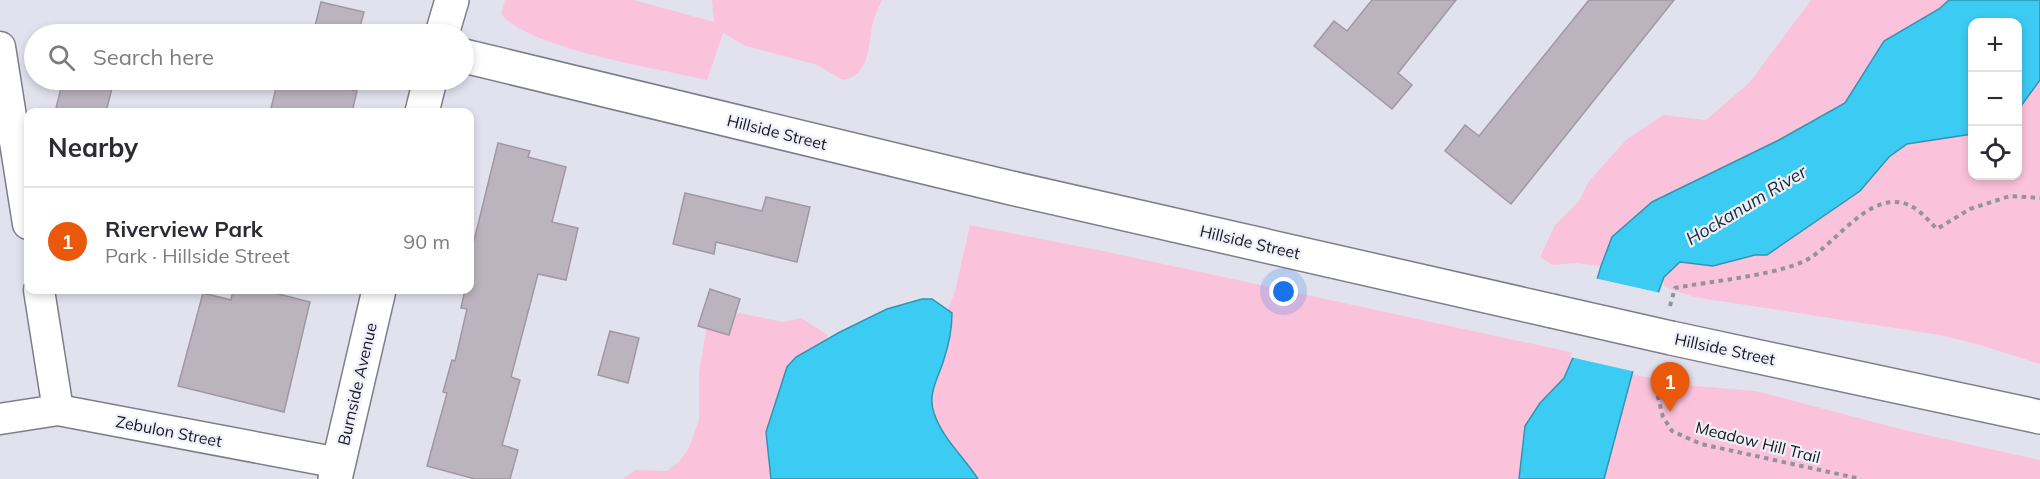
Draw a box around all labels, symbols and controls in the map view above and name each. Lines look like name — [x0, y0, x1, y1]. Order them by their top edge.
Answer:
map controls — [1968, 18, 2022, 180]
button: + — [1968, 18, 2022, 72]
search box — [24, 24, 474, 90]
icon: search — [45, 41, 78, 74]
text: Search here — [93, 43, 214, 71]
button: − — [1968, 72, 2022, 126]
street label: Hillside Street — [725, 110, 829, 154]
button: locate — [1968, 126, 2022, 180]
text: Nearby — [48, 131, 138, 164]
water label: Hockanum River — [1681, 159, 1812, 250]
text: Riverview Park — [105, 215, 263, 243]
street label: Hillside Street — [1198, 221, 1302, 263]
text: 1 — [62, 229, 74, 254]
text: 90 m — [403, 229, 450, 254]
text: Park · Hillside Street — [105, 243, 290, 268]
your location — [1269, 277, 1298, 306]
street label: Burnside Avenue — [333, 321, 381, 447]
street label: Hillside Street — [1673, 329, 1777, 369]
pin: 1 — [1650, 362, 1690, 412]
street label: Zebulon Street — [114, 411, 224, 451]
street label: Meadow Hill Trail — [1693, 417, 1823, 467]

